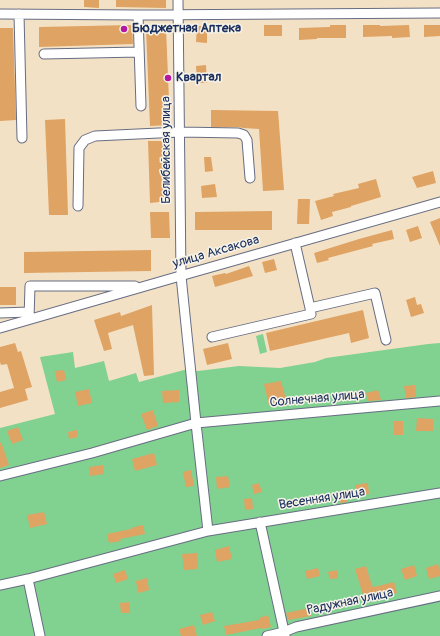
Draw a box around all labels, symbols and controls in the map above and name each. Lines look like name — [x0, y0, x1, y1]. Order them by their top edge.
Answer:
place label: Бюджетная Аптека — [132, 21, 241, 37]
marker: Бюджетная Аптека — [119, 24, 129, 34]
place label: Квартал — [176, 70, 221, 86]
marker: Квартал — [163, 73, 173, 83]
street label: Белибейская улица — [159, 96, 175, 204]
street label: улица Аксакова — [171, 232, 261, 272]
street label: Солнечная улица — [269, 387, 365, 411]
street label: Весенняя улица — [278, 484, 366, 514]
street label: Радужная улица — [305, 585, 395, 619]

